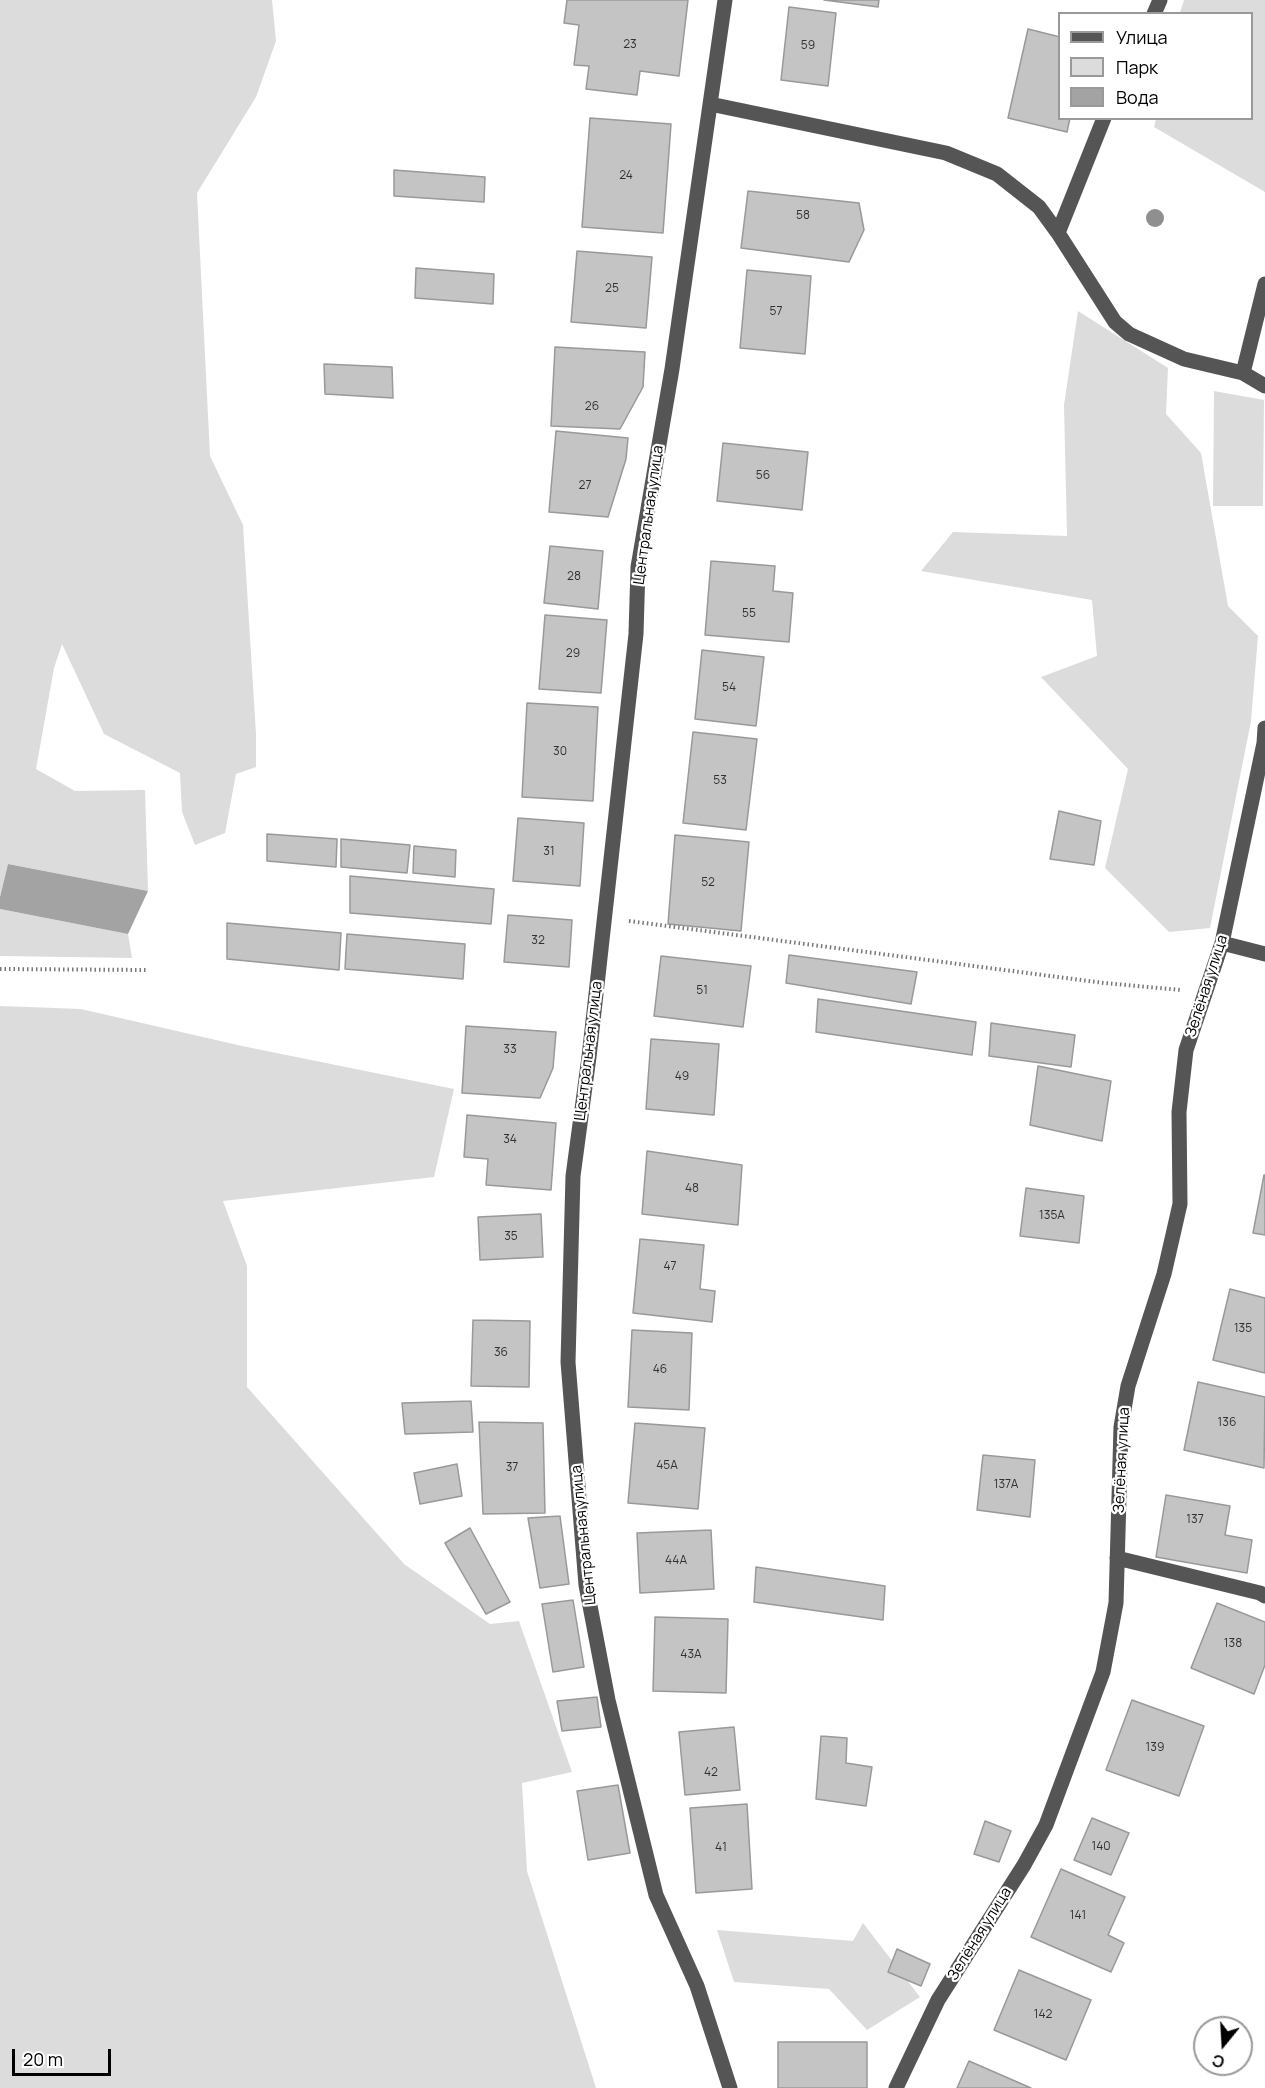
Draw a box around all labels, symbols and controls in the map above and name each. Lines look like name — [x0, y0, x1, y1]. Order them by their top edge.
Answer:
legend — [1058, 12, 1253, 120]
text: Улица — [1116, 25, 1168, 49]
house number: 23 — [623, 38, 637, 52]
house number: 59 — [801, 39, 815, 53]
text: Парк — [1116, 55, 1158, 79]
text: Вода — [1116, 85, 1158, 109]
house number: 24 — [619, 169, 633, 183]
house number: 58 — [796, 209, 810, 223]
house number: 25 — [605, 282, 619, 296]
house number: 57 — [770, 305, 782, 319]
house number: 26 — [585, 400, 599, 414]
street label: Центральная улица — [630, 444, 668, 586]
house number: 56 — [756, 469, 770, 483]
house number: 27 — [579, 479, 591, 493]
house number: 28 — [567, 570, 581, 584]
house number: 55 — [742, 607, 756, 621]
house number: 29 — [566, 647, 580, 661]
house number: 54 — [722, 681, 736, 695]
house number: 30 — [553, 745, 567, 759]
house number: 53 — [713, 774, 727, 788]
house number: 31 — [543, 845, 555, 859]
house number: 52 — [701, 876, 715, 890]
street label: Зелёная улица — [1182, 933, 1232, 1039]
house number: 32 — [531, 934, 545, 948]
street label: Центральная улица — [572, 980, 606, 1122]
house number: 51 — [696, 984, 708, 998]
house number: 33 — [503, 1043, 517, 1057]
house number: 49 — [675, 1070, 689, 1084]
house number: 34 — [503, 1133, 517, 1147]
house number: 48 — [685, 1182, 699, 1196]
house number: 135А — [1039, 1209, 1065, 1223]
house number: 35 — [504, 1230, 518, 1244]
house number: 47 — [663, 1260, 677, 1274]
house number: 135 — [1234, 1322, 1252, 1336]
house number: 36 — [494, 1346, 508, 1360]
house number: 46 — [653, 1363, 667, 1377]
street label: Зелёная улица — [1110, 1407, 1134, 1513]
house number: 136 — [1218, 1416, 1236, 1430]
house number: 45А — [656, 1459, 678, 1473]
house number: 37 — [506, 1461, 518, 1475]
street label: Центральная улица — [568, 1464, 600, 1606]
house number: 137А — [994, 1478, 1018, 1492]
house number: 137 — [1186, 1513, 1204, 1527]
house number: 44А — [665, 1554, 687, 1568]
house number: 138 — [1224, 1637, 1242, 1651]
house number: 43А — [680, 1648, 702, 1662]
house number: 139 — [1146, 1741, 1164, 1755]
house number: 42 — [704, 1766, 718, 1780]
house number: 140 — [1091, 1840, 1111, 1854]
house number: 41 — [715, 1841, 727, 1855]
street label: Зелёная улица — [944, 1884, 1016, 1984]
house number: 141 — [1070, 1909, 1086, 1923]
house number: 142 — [1034, 2008, 1052, 2022]
north arrow — [1193, 2016, 1253, 2076]
scale bar — [15, 2037, 114, 2075]
text: 20 m — [23, 2047, 63, 2071]
text: С — [1209, 2049, 1227, 2074]

